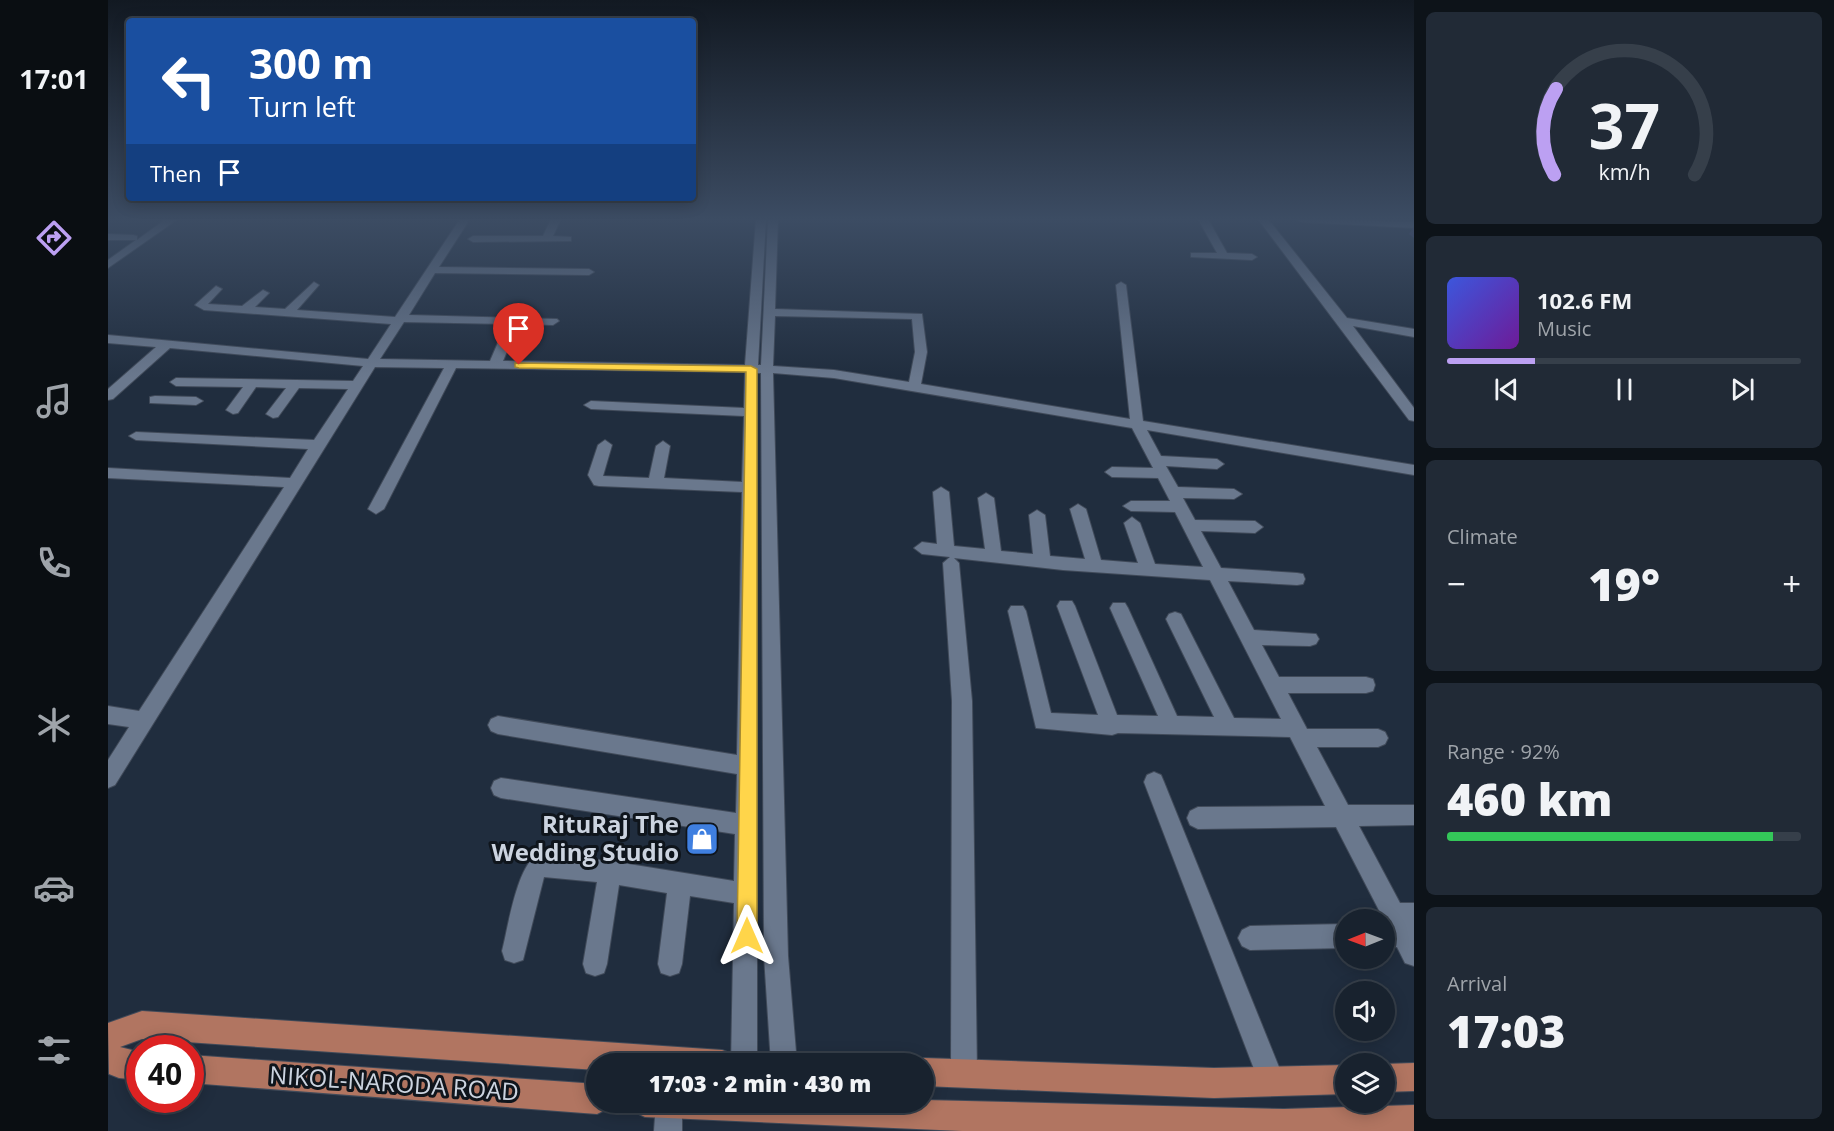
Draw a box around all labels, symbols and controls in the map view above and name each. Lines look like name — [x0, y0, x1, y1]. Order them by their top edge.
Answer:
text: 300 m — [249, 34, 373, 91]
icon: left — [150, 42, 228, 120]
text: 17:01 — [19, 60, 89, 97]
text: 37 — [1588, 82, 1660, 167]
text: Turn left — [249, 88, 356, 125]
icon: arrive — [213, 156, 246, 189]
text: km/h — [1598, 157, 1650, 186]
text: Then — [150, 158, 201, 188]
icon: directions — [33, 217, 75, 259]
text: 102.6 FM — [1537, 285, 1632, 315]
pin — [493, 303, 544, 365]
icon: arrive — [502, 312, 535, 345]
text: Music — [1537, 315, 1591, 342]
icon: previous — [1490, 373, 1523, 406]
icon: pause — [1608, 373, 1641, 406]
icon: next — [1726, 373, 1759, 406]
icon: music — [33, 380, 75, 422]
text: Climate — [1447, 523, 1518, 550]
icon: phone — [33, 542, 75, 584]
text: 19° — [1588, 553, 1660, 614]
text: − — [1447, 561, 1466, 606]
text: + — [1782, 561, 1801, 606]
icon: climate — [33, 704, 75, 746]
text: Range · 92% — [1447, 738, 1560, 765]
text: 460 km — [1447, 768, 1612, 829]
place label: RituRaj The Wedding Studio — [492, 807, 679, 868]
shop icon: RituRaj The Wedding Studio — [684, 821, 720, 857]
icon: car — [33, 867, 75, 909]
position arrow — [715, 904, 779, 968]
north arrow — [1335, 909, 1395, 969]
map controls — [1335, 909, 1395, 1113]
text: Arrival — [1447, 970, 1507, 997]
button: sound — [1335, 981, 1395, 1041]
text: 17:03 — [1447, 1000, 1565, 1061]
icon: filters — [33, 1029, 75, 1071]
speed limit sign: 40 — [126, 1035, 204, 1113]
button: layers — [1335, 1053, 1395, 1113]
street label: NIKOL-NARODA ROAD — [268, 1057, 520, 1108]
text: 17:03 · 2 min · 430 m — [649, 1068, 871, 1098]

